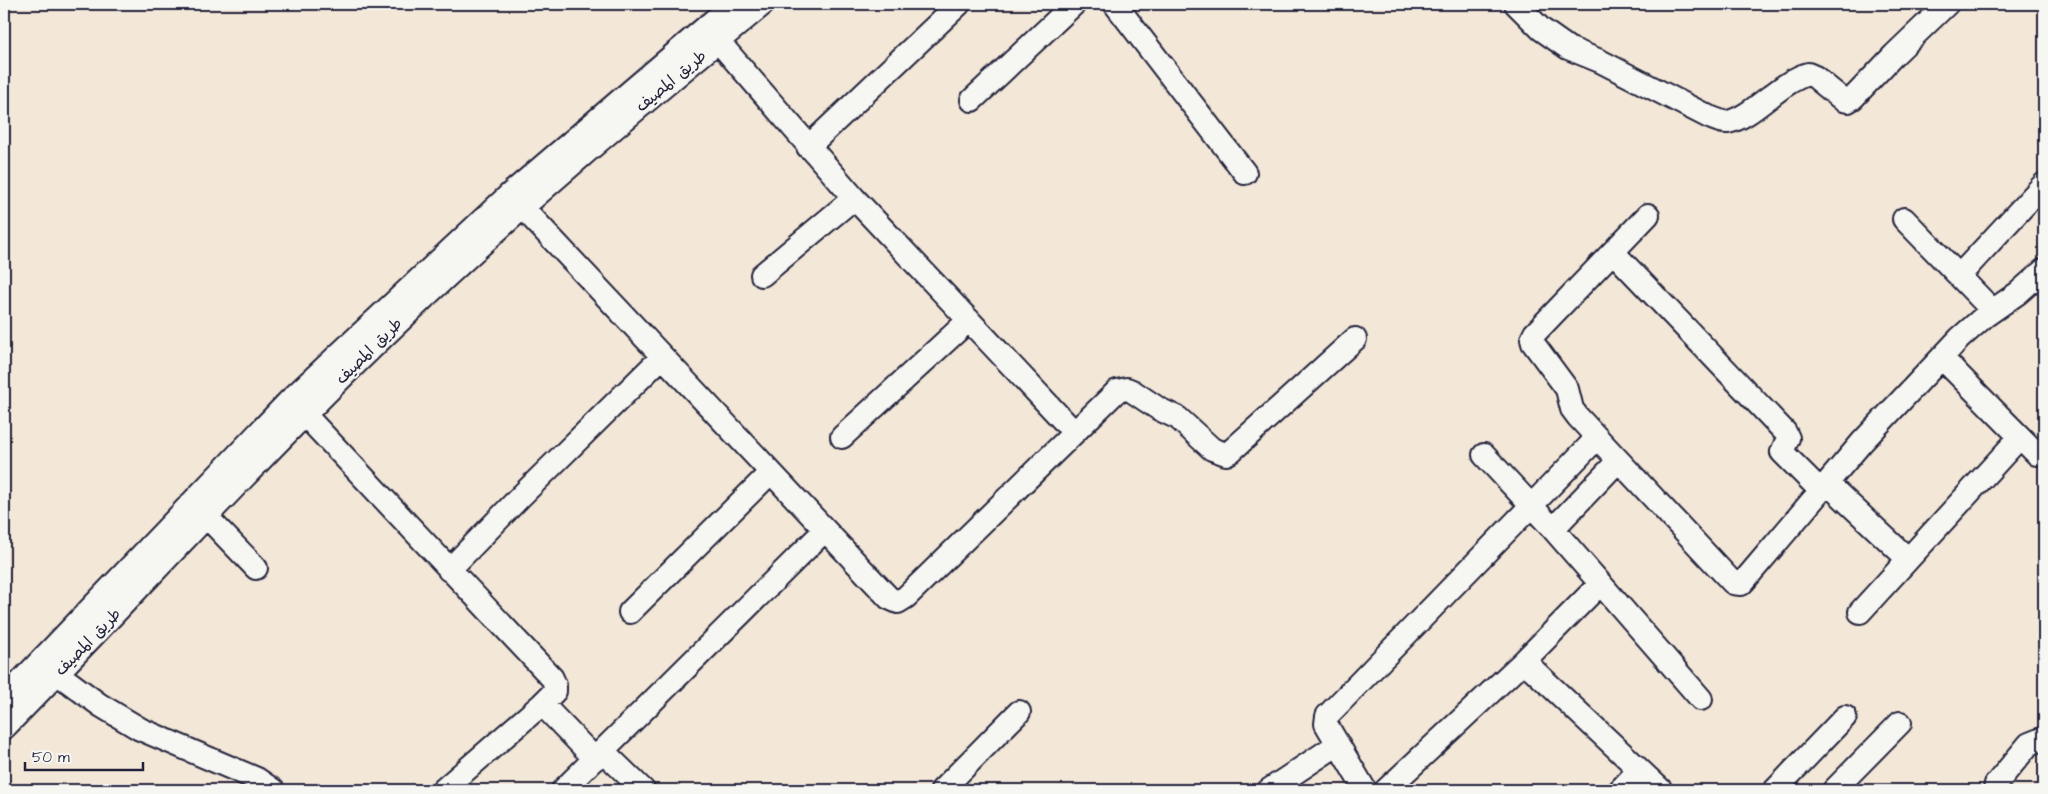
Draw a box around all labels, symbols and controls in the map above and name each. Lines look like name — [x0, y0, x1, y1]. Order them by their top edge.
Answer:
street label: طريق المصيف — [631, 45, 711, 117]
street label: طريق المصيف — [331, 313, 407, 389]
street label: طريق المصيف — [50, 603, 126, 681]
scale bar — [25, 739, 142, 771]
text: 50 m — [32, 747, 70, 768]

